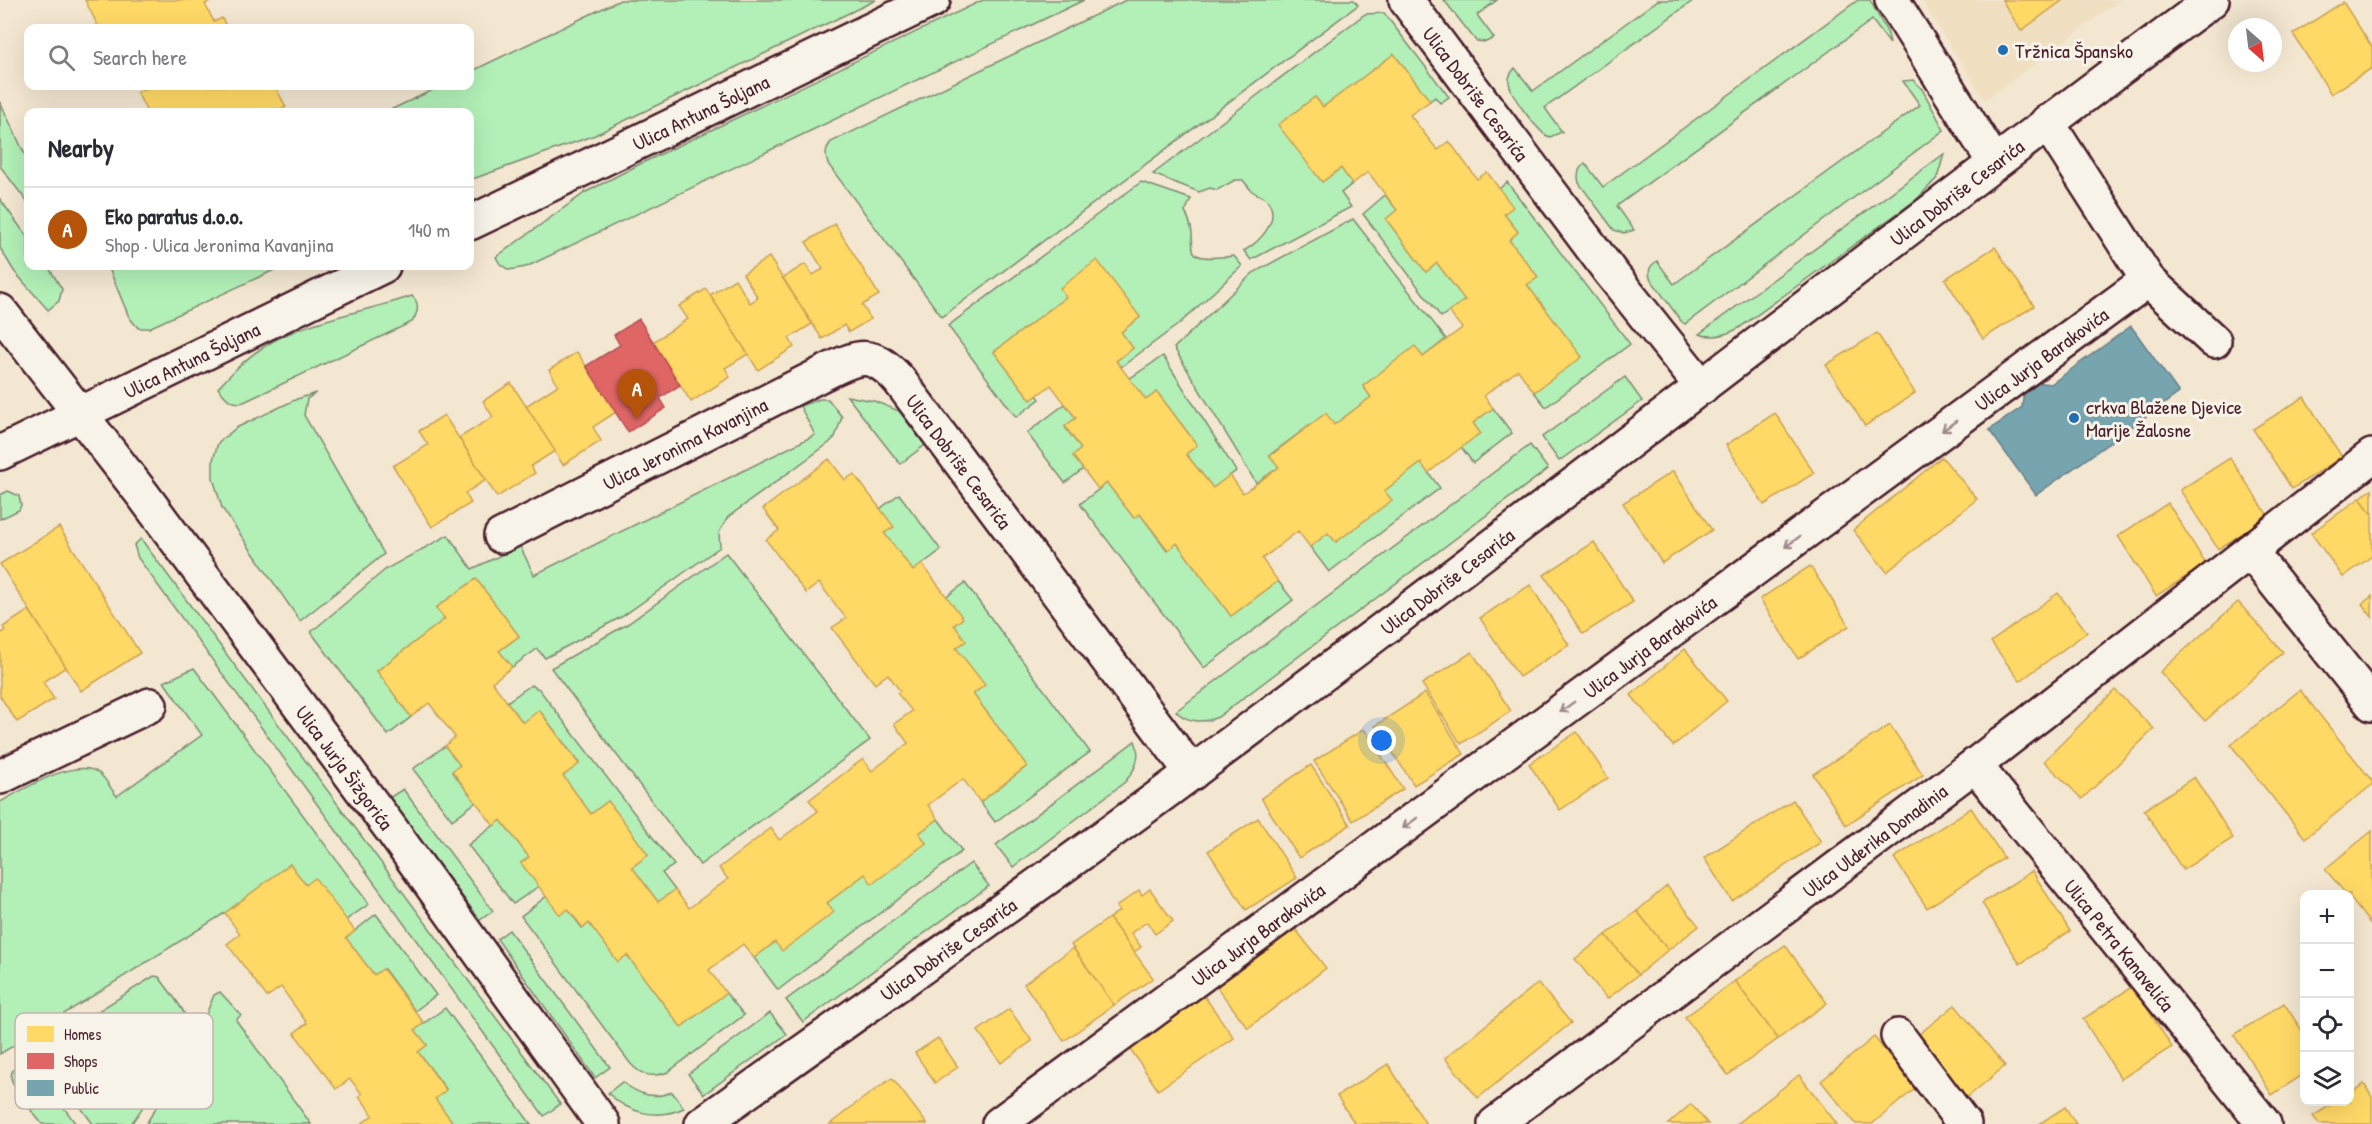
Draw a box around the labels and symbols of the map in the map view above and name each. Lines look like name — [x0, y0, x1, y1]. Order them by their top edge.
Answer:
north arrow — [2228, 18, 2282, 72]
street label: Ulica Dobriše Cesarića — [1417, 21, 1536, 166]
place label: Tržnica Špansko — [2015, 37, 2133, 64]
marker: Tržnica Špansko — [1996, 43, 2010, 57]
street label: Ulica Antuna Šoljana — [628, 68, 773, 156]
street label: Ulica Dobriše Cesarića — [1884, 132, 2029, 252]
street label: Ulica Jurja Barakovića — [1969, 300, 2113, 417]
street label: Ulica Antuna Šoljana — [119, 315, 264, 404]
pin: A — [618, 370, 656, 419]
street label: Ulica Dobriše Cesarića — [900, 388, 1019, 534]
street label: Ulica Jeronima Kavanjina — [598, 390, 772, 496]
place label: crkva Blažene Djevice Marije Žalosne — [2086, 393, 2242, 443]
marker: crkva Blažene Djevice Marije Žalosne — [2067, 411, 2081, 425]
one-way arrow — [1941, 420, 1957, 433]
street label: Ulica Dobriše Cesarića — [1374, 521, 1520, 640]
one-way arrow — [1784, 536, 1800, 548]
street label: Ulica Jurja Barakovića — [1577, 588, 1722, 704]
street label: Ulica Jurja Šižgorića — [290, 700, 400, 835]
one-way arrow — [1559, 701, 1575, 713]
your location — [1367, 726, 1396, 755]
street label: Ulica Ulderika Donadinia — [1797, 777, 1953, 903]
one-way arrow — [1402, 817, 1418, 829]
street label: Ulica Petra Kanavelića — [2058, 873, 2181, 1017]
street label: Ulica Jurja Barakovića — [1186, 876, 1330, 992]
street label: Ulica Dobriše Cesarića — [874, 891, 1022, 1007]
legend — [15, 1013, 213, 1109]
text: Homes — [64, 1023, 101, 1045]
text: Shops — [64, 1050, 98, 1072]
text: Public — [64, 1077, 100, 1099]

